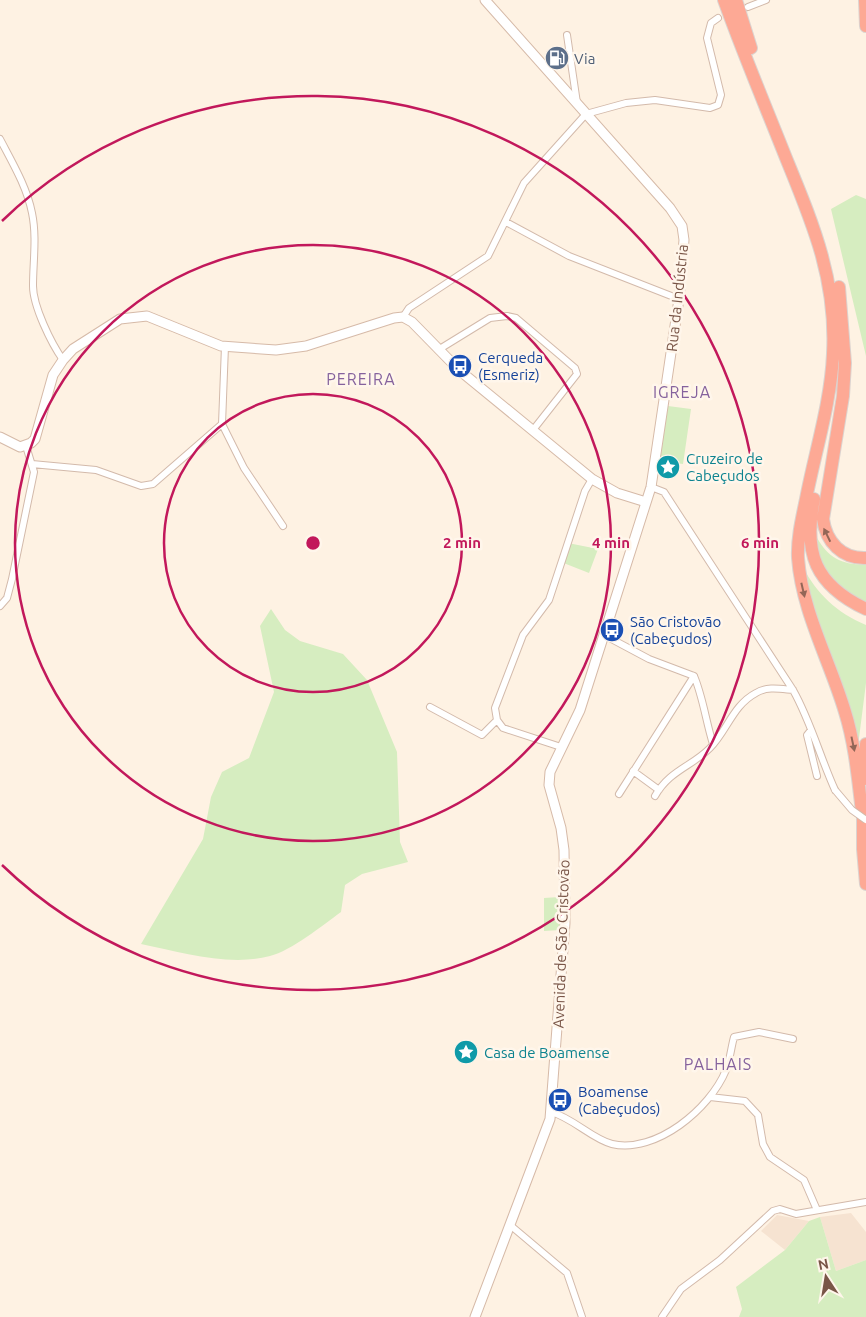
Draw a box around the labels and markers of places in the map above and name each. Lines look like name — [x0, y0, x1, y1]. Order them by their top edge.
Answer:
fuel station icon: Via — [544, 45, 570, 71]
place label: Via — [574, 50, 595, 67]
place label: Cerqueda (Esmeriz) — [478, 349, 543, 383]
bus stop icon: Cerqueda (Esmeriz) — [447, 353, 473, 379]
place label: Cruzeiro de Cabeçudos — [686, 450, 763, 484]
place icon: Cruzeiro de Cabeçudos — [655, 454, 681, 480]
centre of rings — [304, 534, 322, 552]
place label: São Cristovão (Cabeçudos) — [630, 613, 721, 647]
bus stop icon: São Cristovão (Cabeçudos) — [599, 617, 625, 643]
place icon: Casa de Boamense — [453, 1039, 479, 1065]
place label: Casa de Boamense — [484, 1044, 610, 1061]
place label: Boamense (Cabeçudos) — [578, 1083, 661, 1117]
bus stop icon: Boamense (Cabeçudos) — [547, 1087, 573, 1113]

